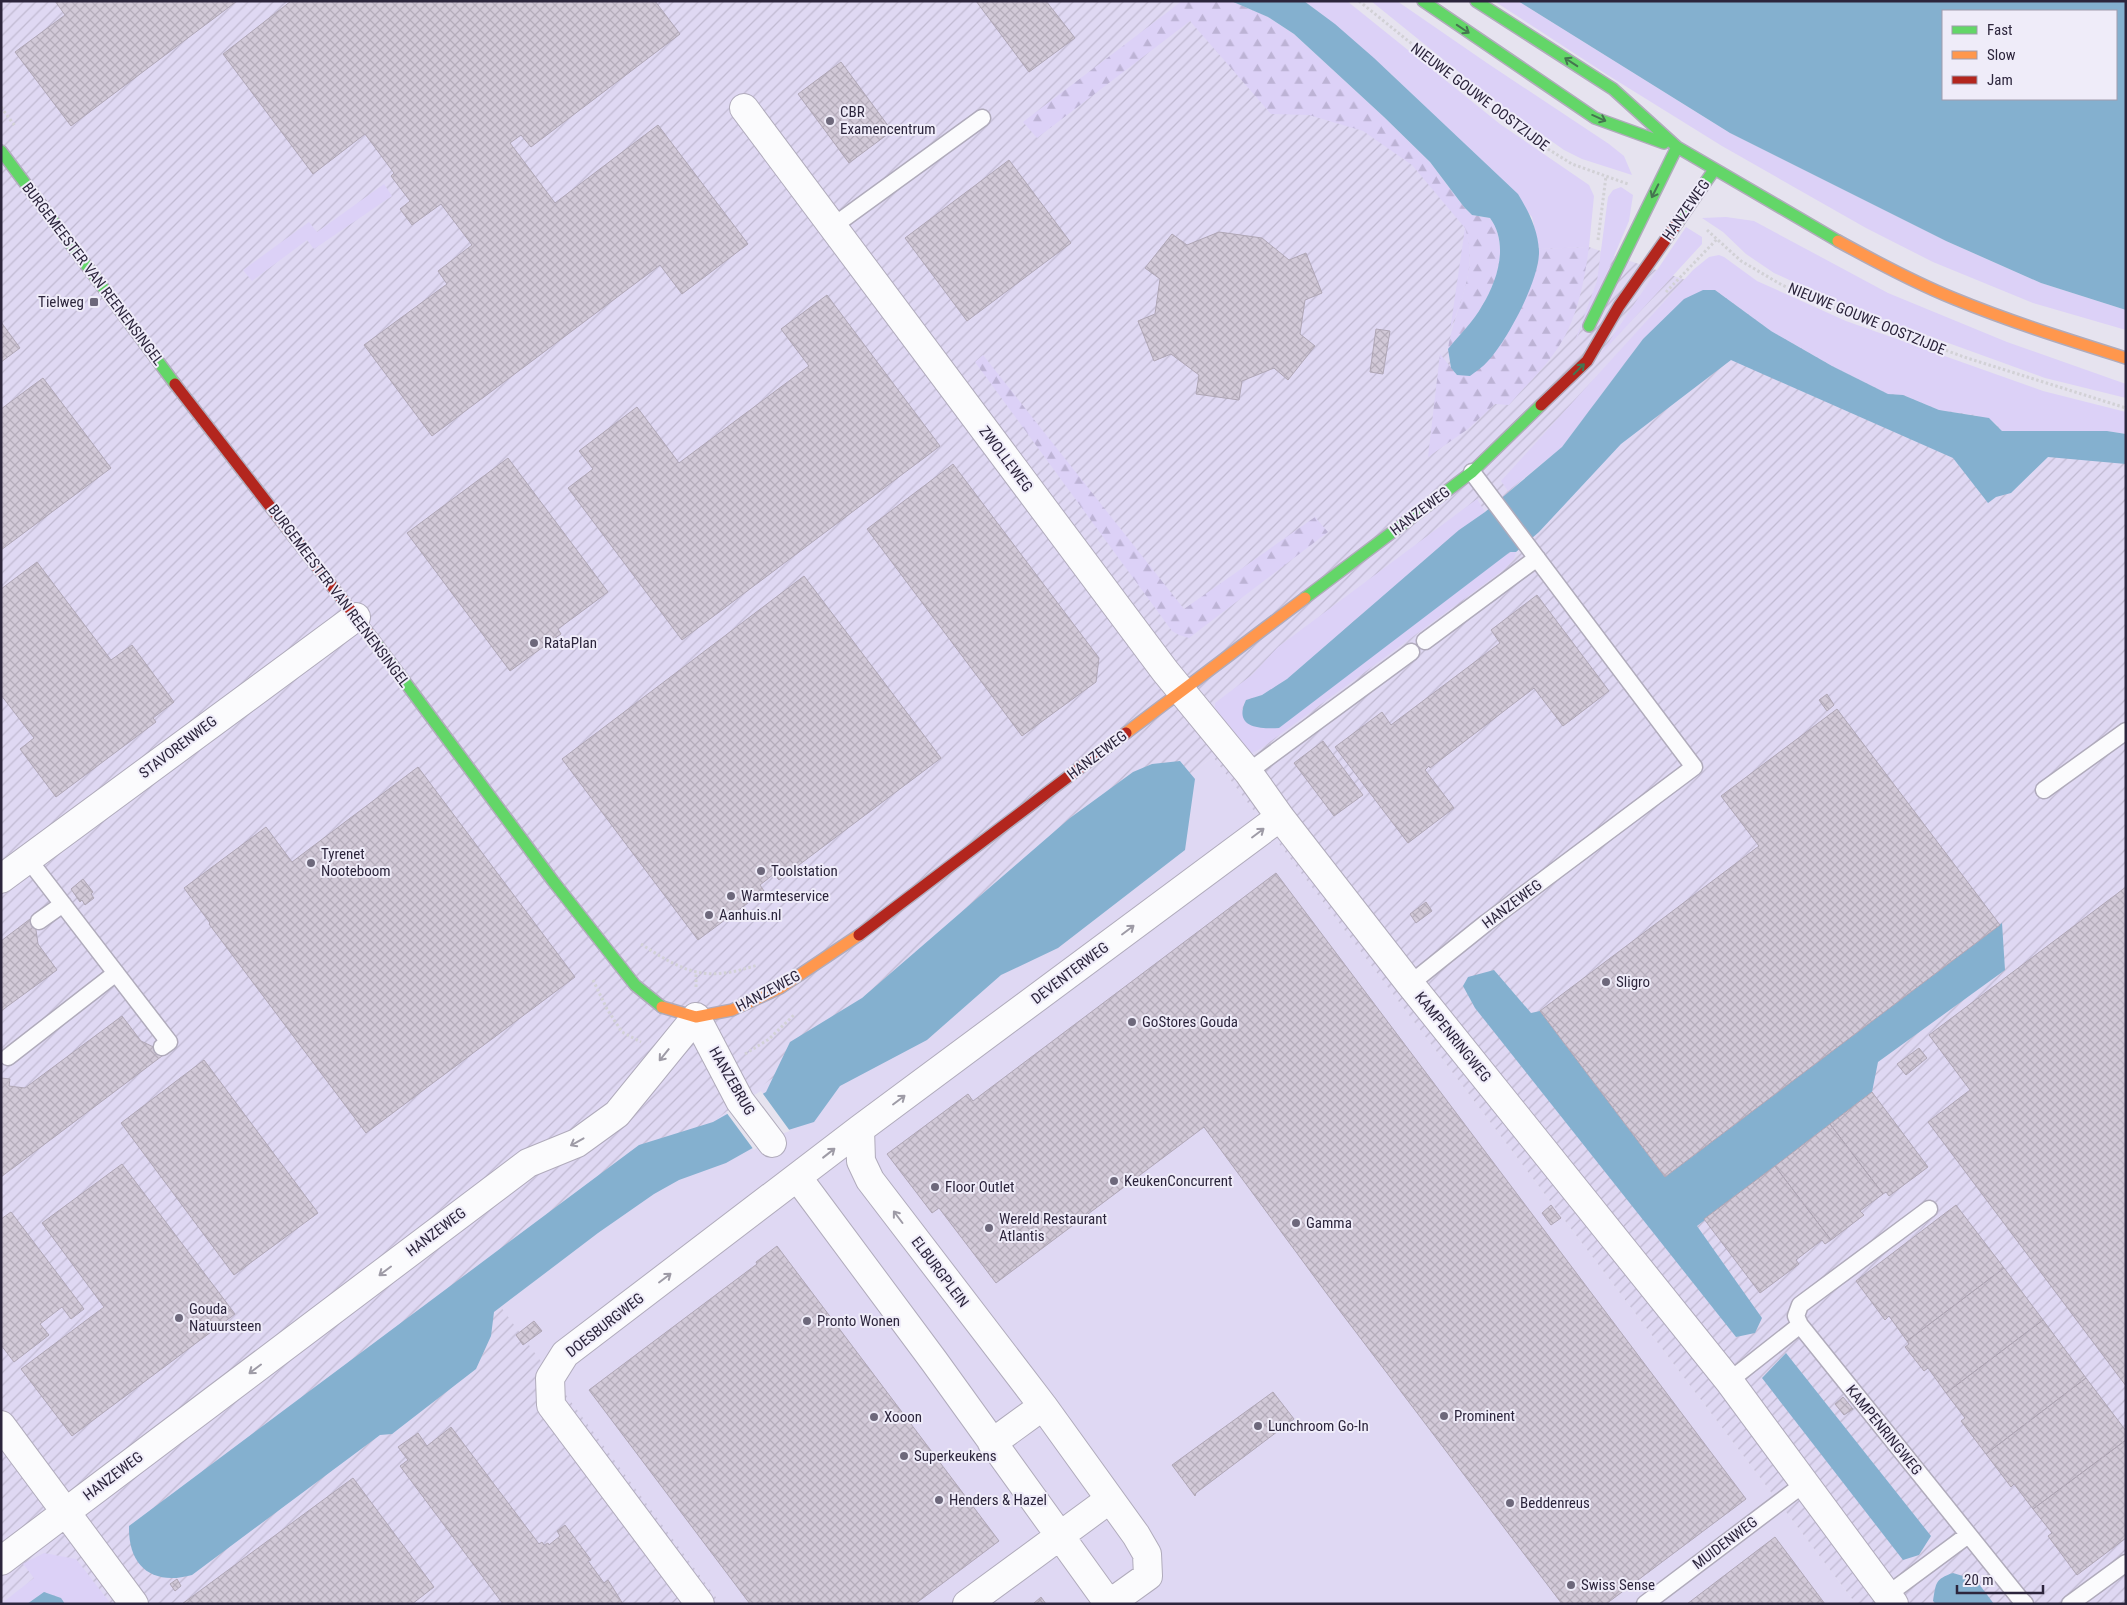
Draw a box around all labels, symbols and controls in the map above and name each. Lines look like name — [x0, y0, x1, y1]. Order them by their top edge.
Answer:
legend — [1942, 10, 2117, 100]
text: Fast — [1987, 21, 2012, 39]
one-way arrow — [1456, 24, 1470, 34]
street label: NIEUWE GOUWE OOSTZIJDE — [1407, 39, 1553, 155]
text: Slow — [1987, 46, 2016, 64]
one-way arrow — [1565, 57, 1579, 67]
text: Jam — [1987, 71, 2013, 89]
place label: CBR Examencentrum — [840, 103, 936, 138]
one-way arrow — [1591, 114, 1606, 124]
marker: CBR Examencentrum — [824, 115, 836, 127]
street label: HANZEWEG — [1658, 176, 1714, 244]
street label: BURGEMEESTER VAN REENENSINGEL — [18, 179, 168, 369]
one-way arrow — [1650, 183, 1660, 198]
street label: NIEUWE GOUWE OOSTZIJDE — [1786, 279, 1948, 359]
place label: Tielweg — [38, 293, 84, 311]
marker: Tielweg — [88, 296, 100, 308]
one-way arrow — [1572, 363, 1585, 375]
street label: ZWOLLEWEG — [975, 423, 1037, 495]
street label: HANZEWEG — [1386, 483, 1454, 539]
street label: BURGEMEESTER VAN REENENSINGEL — [264, 501, 414, 691]
place label: RataPlan — [544, 634, 597, 652]
marker: RataPlan — [528, 637, 540, 649]
street label: STAVORENWEG — [136, 712, 220, 782]
street label: HANZEWEG — [1063, 727, 1131, 783]
one-way arrow — [1251, 827, 1264, 838]
place label: Tyrenet Nooteboom — [321, 845, 391, 880]
marker: Tyrenet Nooteboom — [305, 857, 317, 869]
place label: Toolstation — [771, 862, 838, 880]
marker: Toolstation — [755, 865, 767, 877]
street label: HANZEWEG — [1478, 876, 1546, 932]
place label: Warmteservice — [741, 887, 829, 905]
marker: Warmteservice — [725, 890, 737, 902]
place label: Aanhuis.nl — [719, 906, 782, 924]
marker: Aanhuis.nl — [703, 909, 715, 921]
one-way arrow — [1121, 924, 1134, 935]
street label: DEVENTERWEG — [1028, 938, 1112, 1008]
street label: HANZEWEG — [733, 967, 803, 1015]
place label: Sligro — [1616, 973, 1650, 991]
marker: Sligro — [1600, 976, 1612, 988]
street label: KAMPENRINGWEG — [1411, 988, 1495, 1086]
place label: GoStores Gouda — [1142, 1013, 1238, 1031]
marker: GoStores Gouda — [1126, 1016, 1138, 1028]
street label: HANZEBRUG — [705, 1044, 759, 1118]
one-way arrow — [659, 1048, 670, 1061]
one-way arrow — [892, 1094, 905, 1105]
one-way arrow — [570, 1137, 584, 1147]
one-way arrow — [822, 1148, 836, 1158]
place label: KeukenConcurrent — [1124, 1172, 1232, 1190]
marker: KeukenConcurrent — [1108, 1175, 1120, 1187]
place label: Floor Outlet — [945, 1178, 1014, 1196]
marker: Floor Outlet — [929, 1181, 941, 1193]
street label: HANZEWEG — [402, 1204, 470, 1260]
one-way arrow — [893, 1210, 903, 1224]
place label: Wereld Restaurant Atlantis — [999, 1210, 1107, 1245]
place label: Gamma — [1306, 1214, 1352, 1232]
marker: Gamma — [1290, 1217, 1302, 1229]
marker: Wereld Restaurant Atlantis — [983, 1222, 995, 1234]
street label: ELBURGPLEIN — [908, 1233, 972, 1311]
one-way arrow — [378, 1266, 392, 1276]
one-way arrow — [658, 1273, 672, 1283]
street label: DOESBURGWEG — [562, 1289, 648, 1361]
place label: Gouda Natuursteen — [189, 1300, 262, 1335]
marker: Gouda Natuursteen — [173, 1312, 185, 1324]
place label: Pronto Wonen — [817, 1312, 900, 1330]
marker: Pronto Wonen — [801, 1315, 813, 1327]
one-way arrow — [248, 1364, 262, 1374]
street label: KAMPENRINGWEG — [1842, 1381, 1926, 1479]
place label: Prominent — [1454, 1407, 1515, 1425]
place label: Xooon — [884, 1408, 922, 1426]
marker: Prominent — [1438, 1410, 1450, 1422]
marker: Xooon — [868, 1411, 880, 1423]
place label: Lunchroom Go-In — [1268, 1417, 1369, 1435]
marker: Lunchroom Go-In — [1252, 1420, 1264, 1432]
place label: Superkeukens — [914, 1447, 997, 1465]
street label: HANZEWEG — [79, 1448, 147, 1504]
marker: Superkeukens — [898, 1450, 910, 1462]
place label: Henders & Hazel — [949, 1491, 1047, 1509]
marker: Henders & Hazel — [933, 1494, 945, 1506]
place label: Beddenreus — [1520, 1494, 1590, 1512]
marker: Beddenreus — [1504, 1497, 1516, 1509]
street label: MUIDENWEG — [1689, 1513, 1761, 1573]
scale bar — [1957, 1562, 2043, 1594]
text: 20 m — [1964, 1571, 1994, 1589]
place label: Swiss Sense — [1581, 1576, 1655, 1594]
marker: Swiss Sense — [1565, 1579, 1577, 1591]

